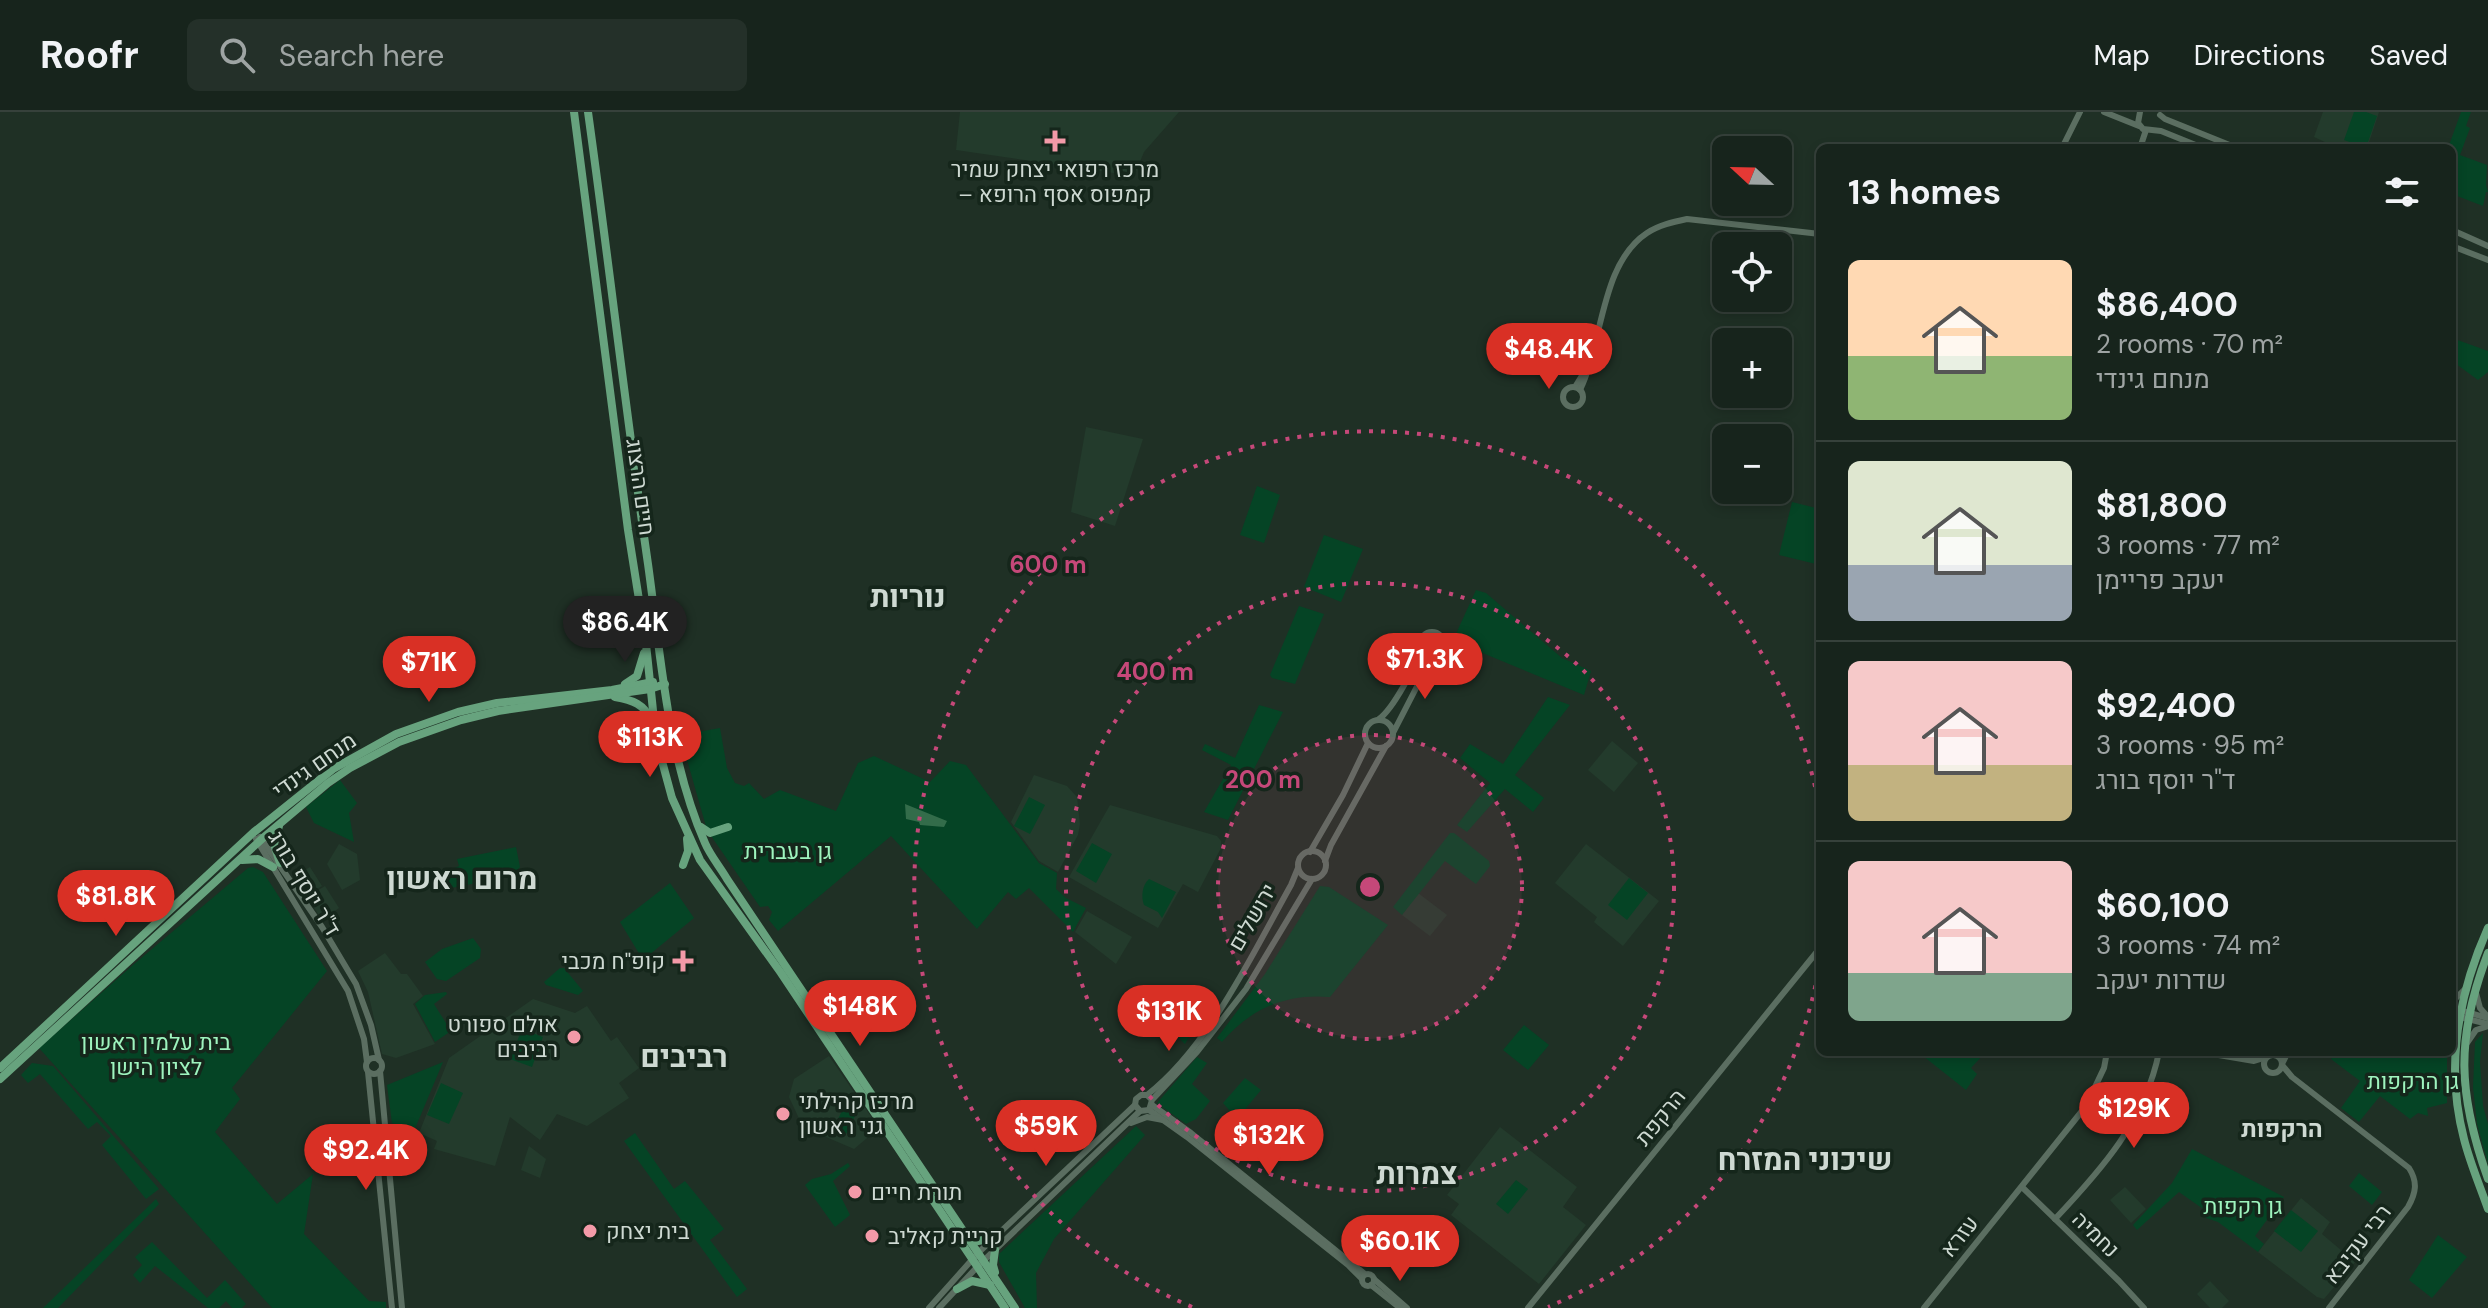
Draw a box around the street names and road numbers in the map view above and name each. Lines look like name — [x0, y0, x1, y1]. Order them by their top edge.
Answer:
street label: חיים הרצוג — [619, 437, 662, 537]
street label: מנחם גינדי — [267, 726, 362, 805]
street label: ד"ר יוסף בורג — [262, 825, 347, 941]
street label: ירושלים — [1222, 878, 1283, 956]
street label: הרקפת — [1629, 1083, 1692, 1152]
street label: רבי עקיבא — [2317, 1198, 2398, 1290]
street label: נחמיה — [2066, 1205, 2125, 1264]
street label: עזרא — [1934, 1210, 1985, 1263]

